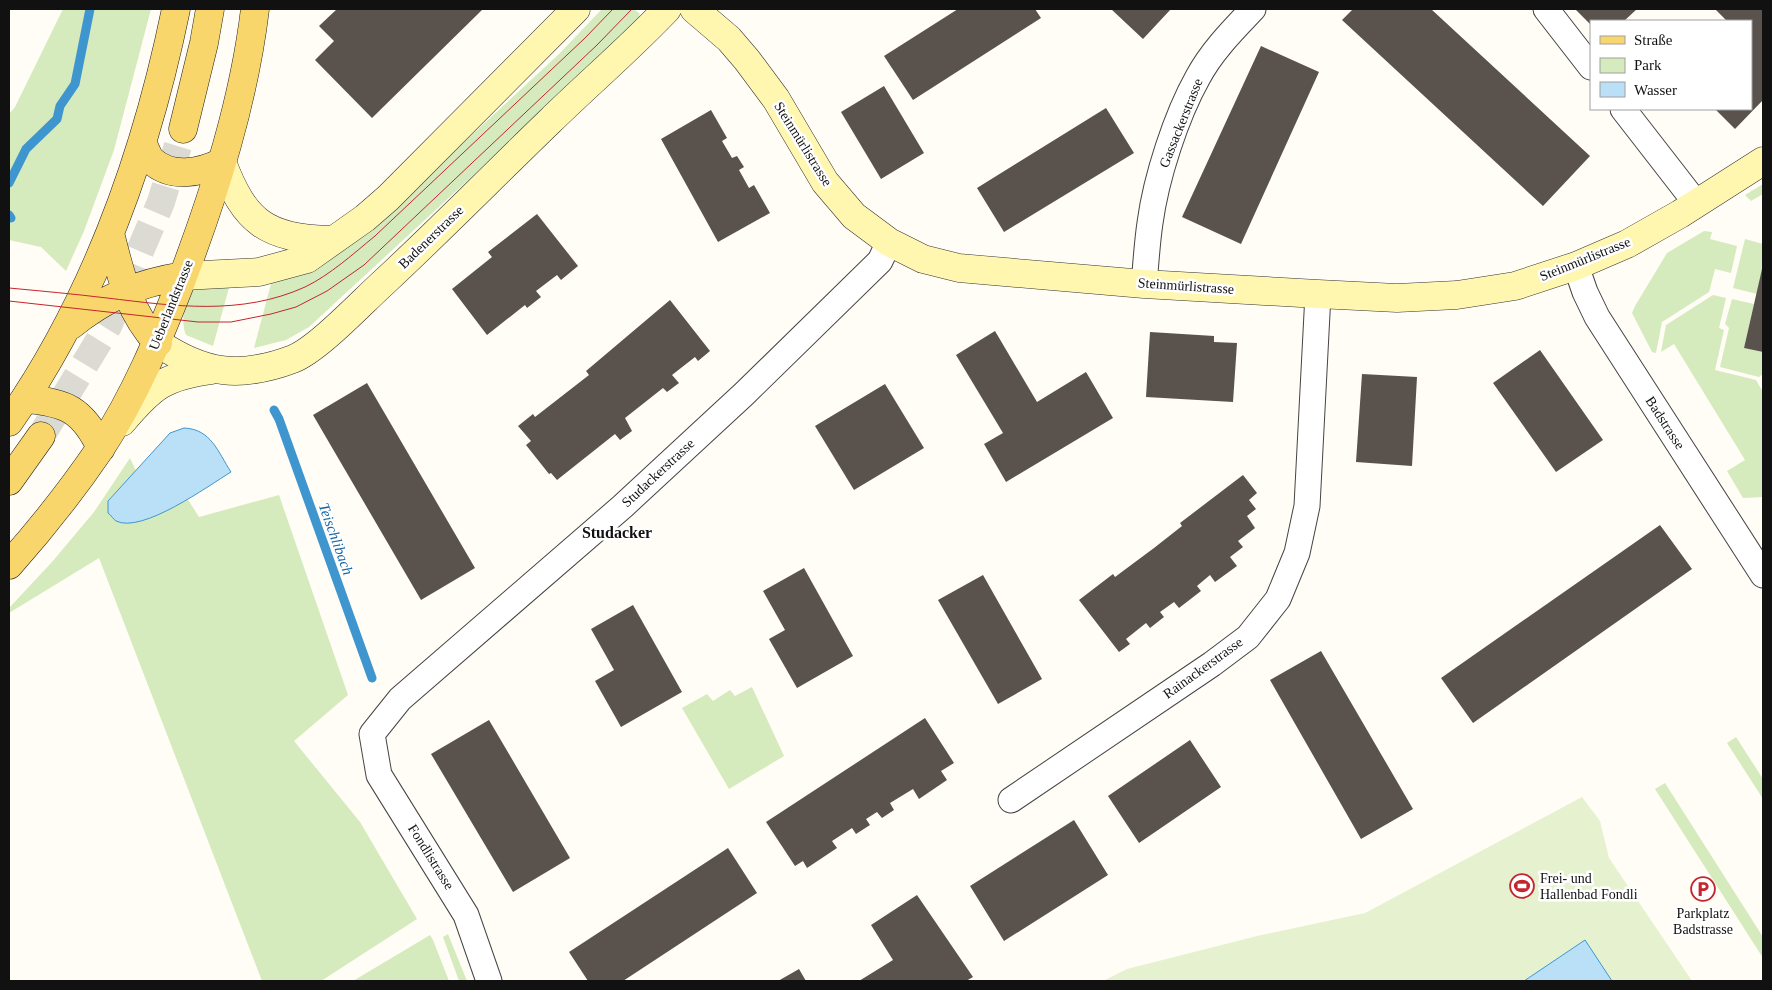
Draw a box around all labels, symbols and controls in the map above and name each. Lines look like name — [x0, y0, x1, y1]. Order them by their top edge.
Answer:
legend — [1590, 20, 1752, 110]
text: Straße — [1634, 32, 1673, 48]
text: Park — [1634, 57, 1662, 73]
street label: Gassackerstrasse — [1156, 76, 1206, 170]
text: Wasser — [1634, 82, 1677, 98]
street label: Steinmürlistrasse — [771, 99, 835, 189]
street label: Badenerstrasse — [396, 202, 466, 272]
street label: Steinmürlistrasse — [1537, 234, 1633, 284]
street label: Ueberlandstrasse — [146, 258, 196, 352]
street label: Steinmürlistrasse — [1137, 275, 1235, 297]
street label: Badstrasse — [1642, 394, 1688, 452]
street label: Studackerstrasse — [619, 436, 697, 510]
water label: Teischlibach — [316, 501, 356, 577]
district label: Studacker — [582, 524, 652, 541]
street label: Rainackerstrasse — [1161, 634, 1245, 702]
street label: Fondlistrasse — [405, 822, 457, 892]
place label: Frei- und Hallenbad Fondli — [1540, 871, 1638, 902]
sports icon: Frei- und Hallenbad Fondli — [1509, 873, 1535, 899]
parking icon: Parkplatz Badstrasse — [1690, 876, 1716, 902]
place label: Parkplatz Badstrasse — [1673, 906, 1733, 937]

